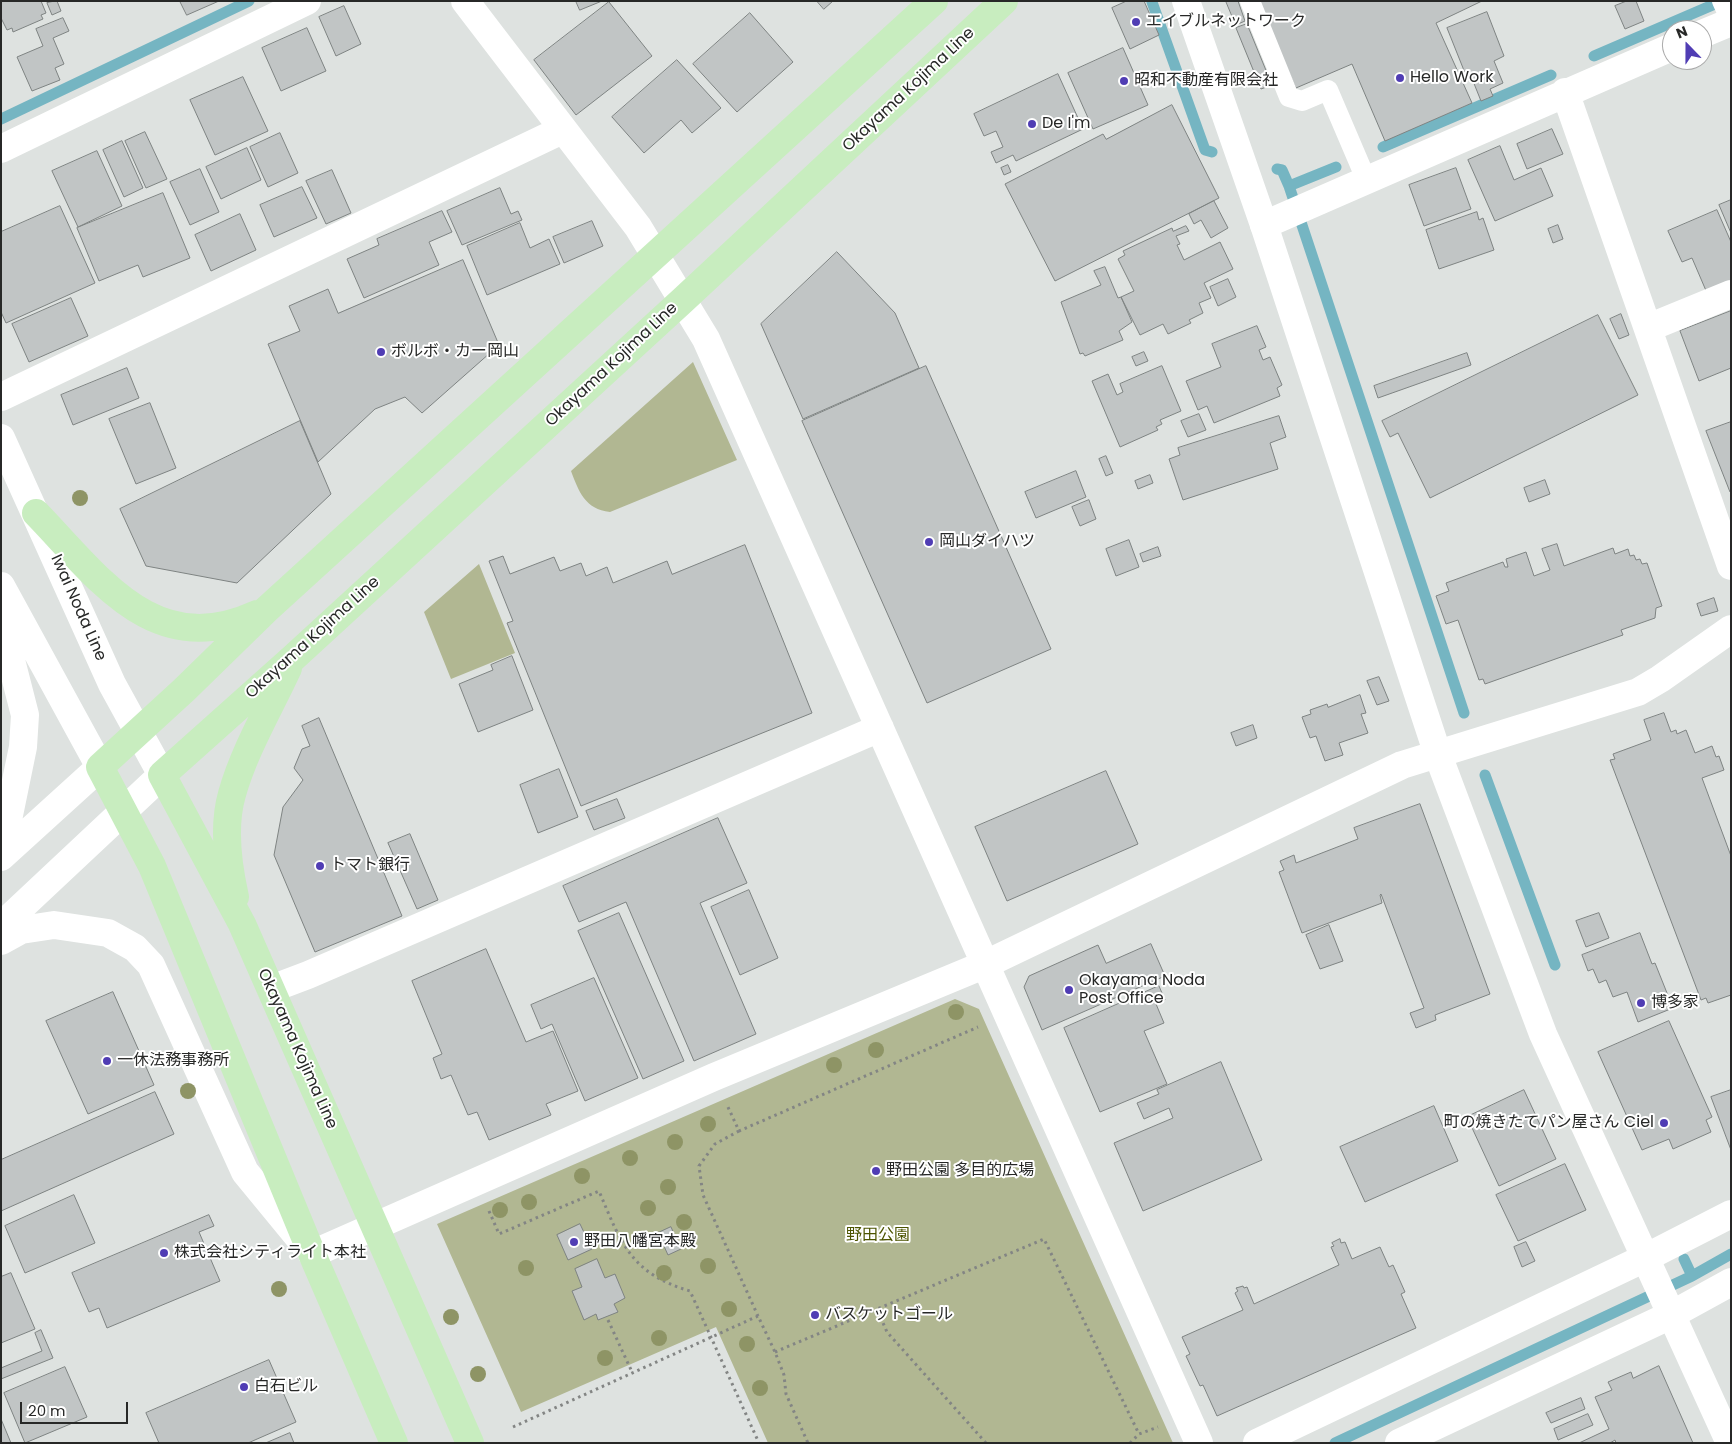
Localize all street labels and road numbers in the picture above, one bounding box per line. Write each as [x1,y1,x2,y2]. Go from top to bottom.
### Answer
street label: Okayama Kojima Line [839,24,979,156]
street label: Okayama Kojima Line [542,299,682,431]
street label: Iwai Noda Line [46,552,110,664]
street label: Okayama Kojima Line [242,573,384,703]
street label: Okayama Kojima Line [253,966,341,1132]

